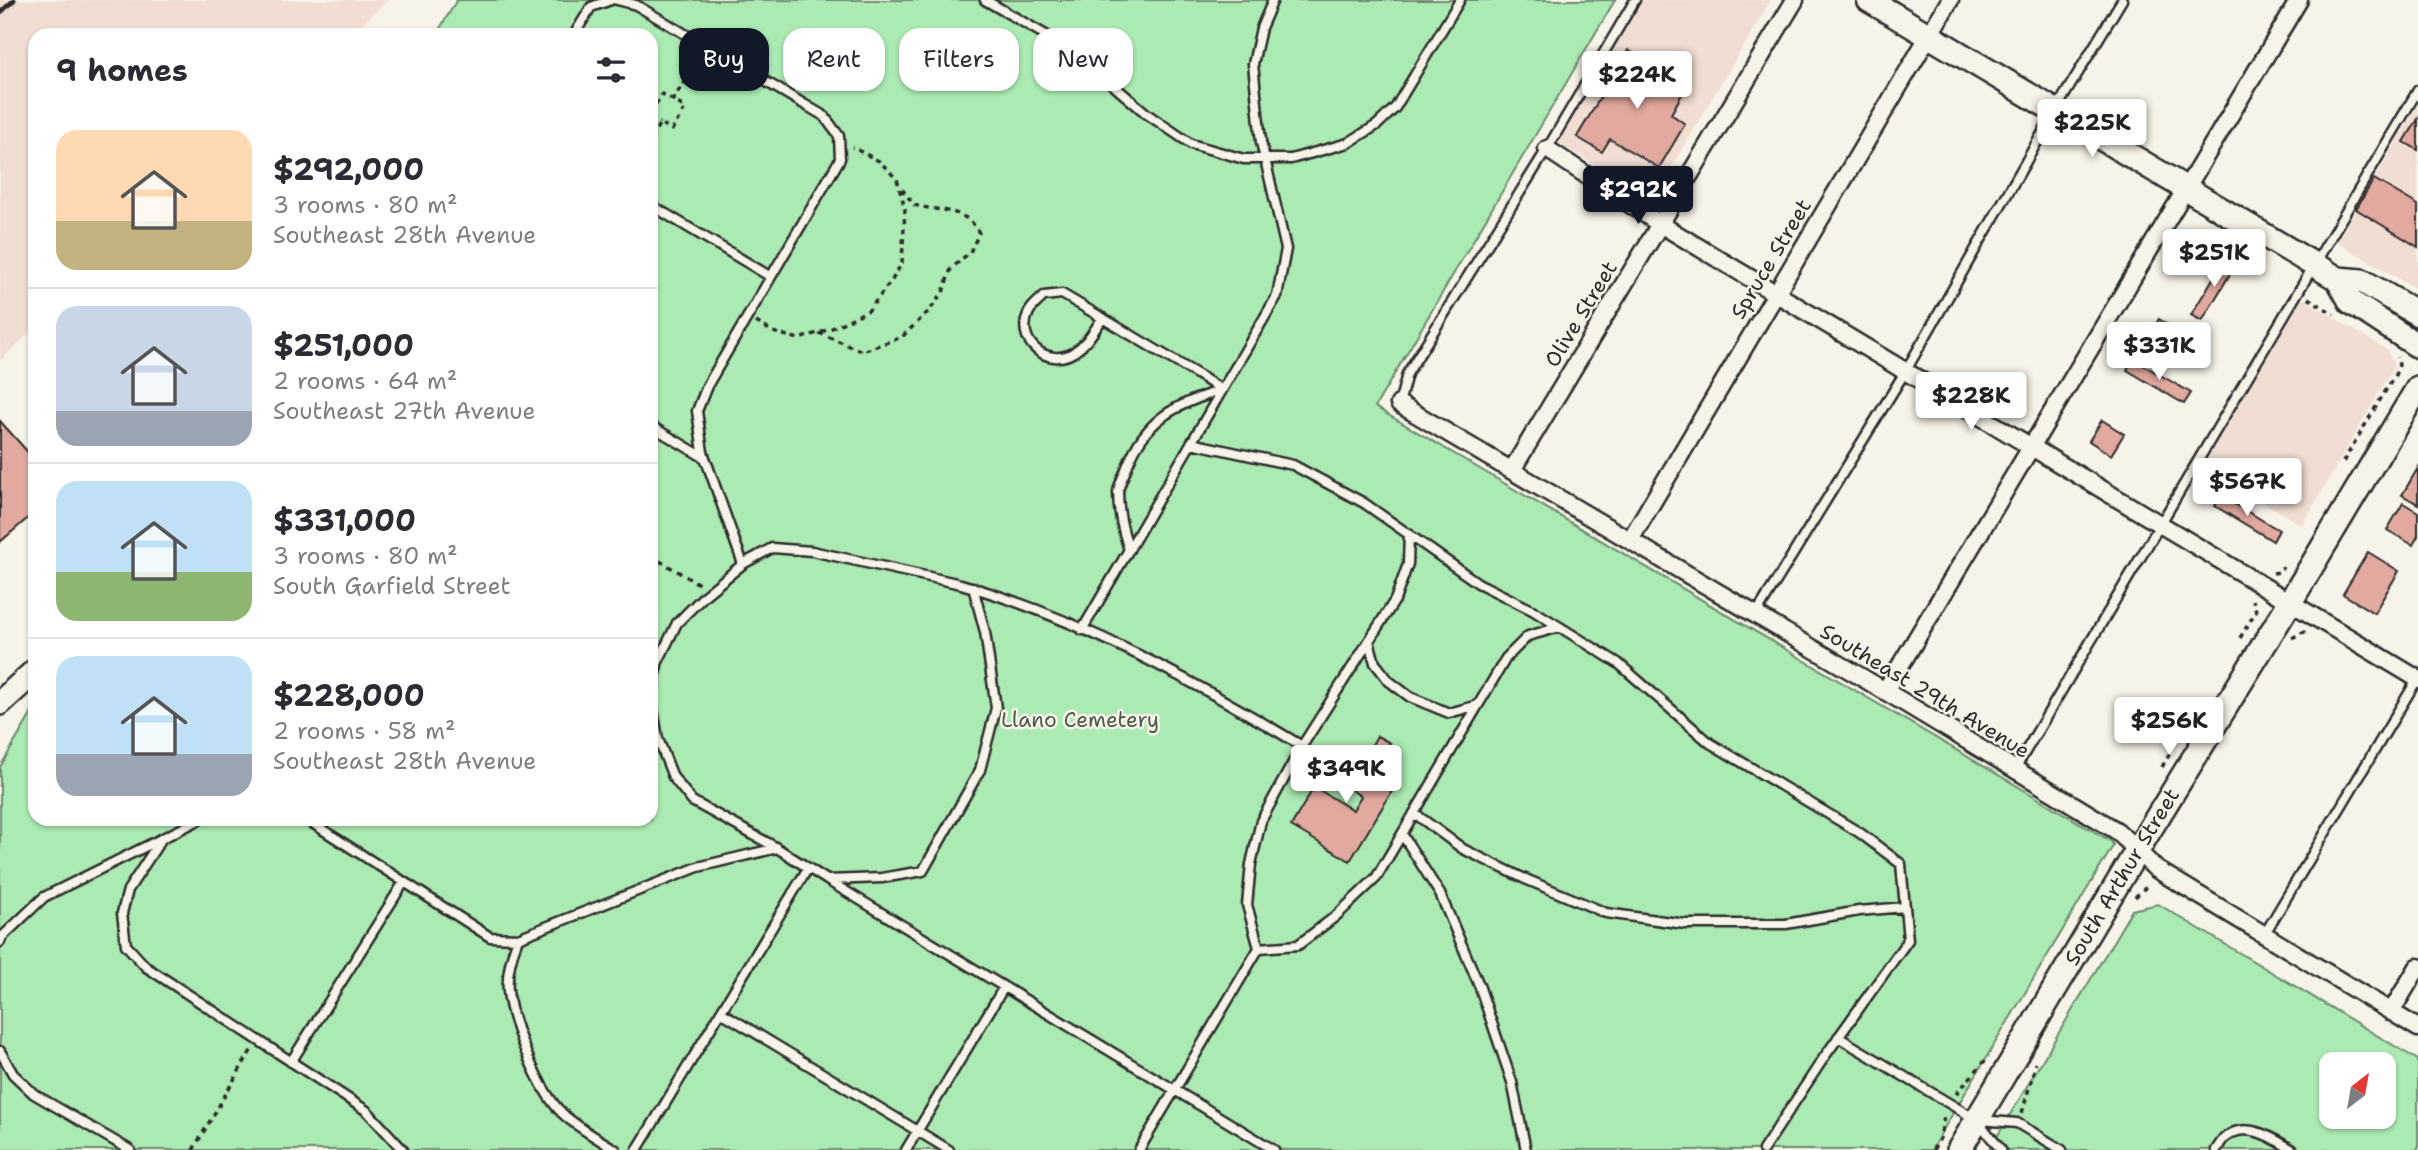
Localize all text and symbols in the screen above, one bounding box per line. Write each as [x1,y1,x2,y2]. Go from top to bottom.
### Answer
chip: Buy [679,28,769,91]
chip: Rent [783,28,885,91]
chip: Filters [899,28,1019,91]
chip: New [1033,28,1133,91]
text: 9 homes [56,50,188,91]
icon: filters [592,51,630,89]
pin: $224K [1588,52,1686,111]
text: $224K [1598,59,1676,89]
pin: $225K [2043,100,2141,159]
text: $225K [2053,107,2131,137]
text: $292,000 [273,149,424,190]
icon: home [112,158,196,242]
pin: $292K [1589,166,1687,226]
text: $292K [1599,174,1677,204]
text: 3 rooms · 80 m² [273,190,458,220]
street label: Spruce Street [1724,194,1818,324]
text: Southeast 28th Avenue [273,220,536,250]
pin: $251K [2165,230,2263,289]
text: $251K [2179,237,2249,267]
street label: Olive Street [1538,256,1624,372]
pin: $331K [2110,322,2208,382]
text: $251,000 [273,325,414,366]
text: $331K [2123,330,2195,360]
icon: home [112,334,196,418]
text: 2 rooms · 64 m² [273,366,457,396]
pin: $228K [1922,372,2020,432]
text: $228K [1932,380,2010,410]
text: Southeast 27th Avenue [273,396,535,426]
pin: $567K [2198,458,2296,518]
text: $567K [2209,466,2285,496]
text: $331,000 [273,500,416,541]
icon: home [112,509,196,593]
text: 3 rooms · 80 m² [273,541,458,571]
text: South Garfield Street [273,571,511,601]
street label: Southeast 29th Avenue [1815,617,2035,765]
text: $228,000 [273,675,425,716]
icon: home [112,684,196,768]
pin: $256K [2120,698,2218,757]
text: $256K [2130,705,2208,735]
park label: Llano Cemetery [1001,706,1159,734]
text: 2 rooms · 58 m² [273,716,456,746]
text: Southeast 28th Avenue [273,746,536,776]
pin: $349K [1297,746,1395,805]
text: $349K [1307,753,1385,783]
street label: South Arthur Street [2058,783,2186,971]
north arrow [2319,1052,2396,1129]
map controls [2319,1052,2396,1129]

